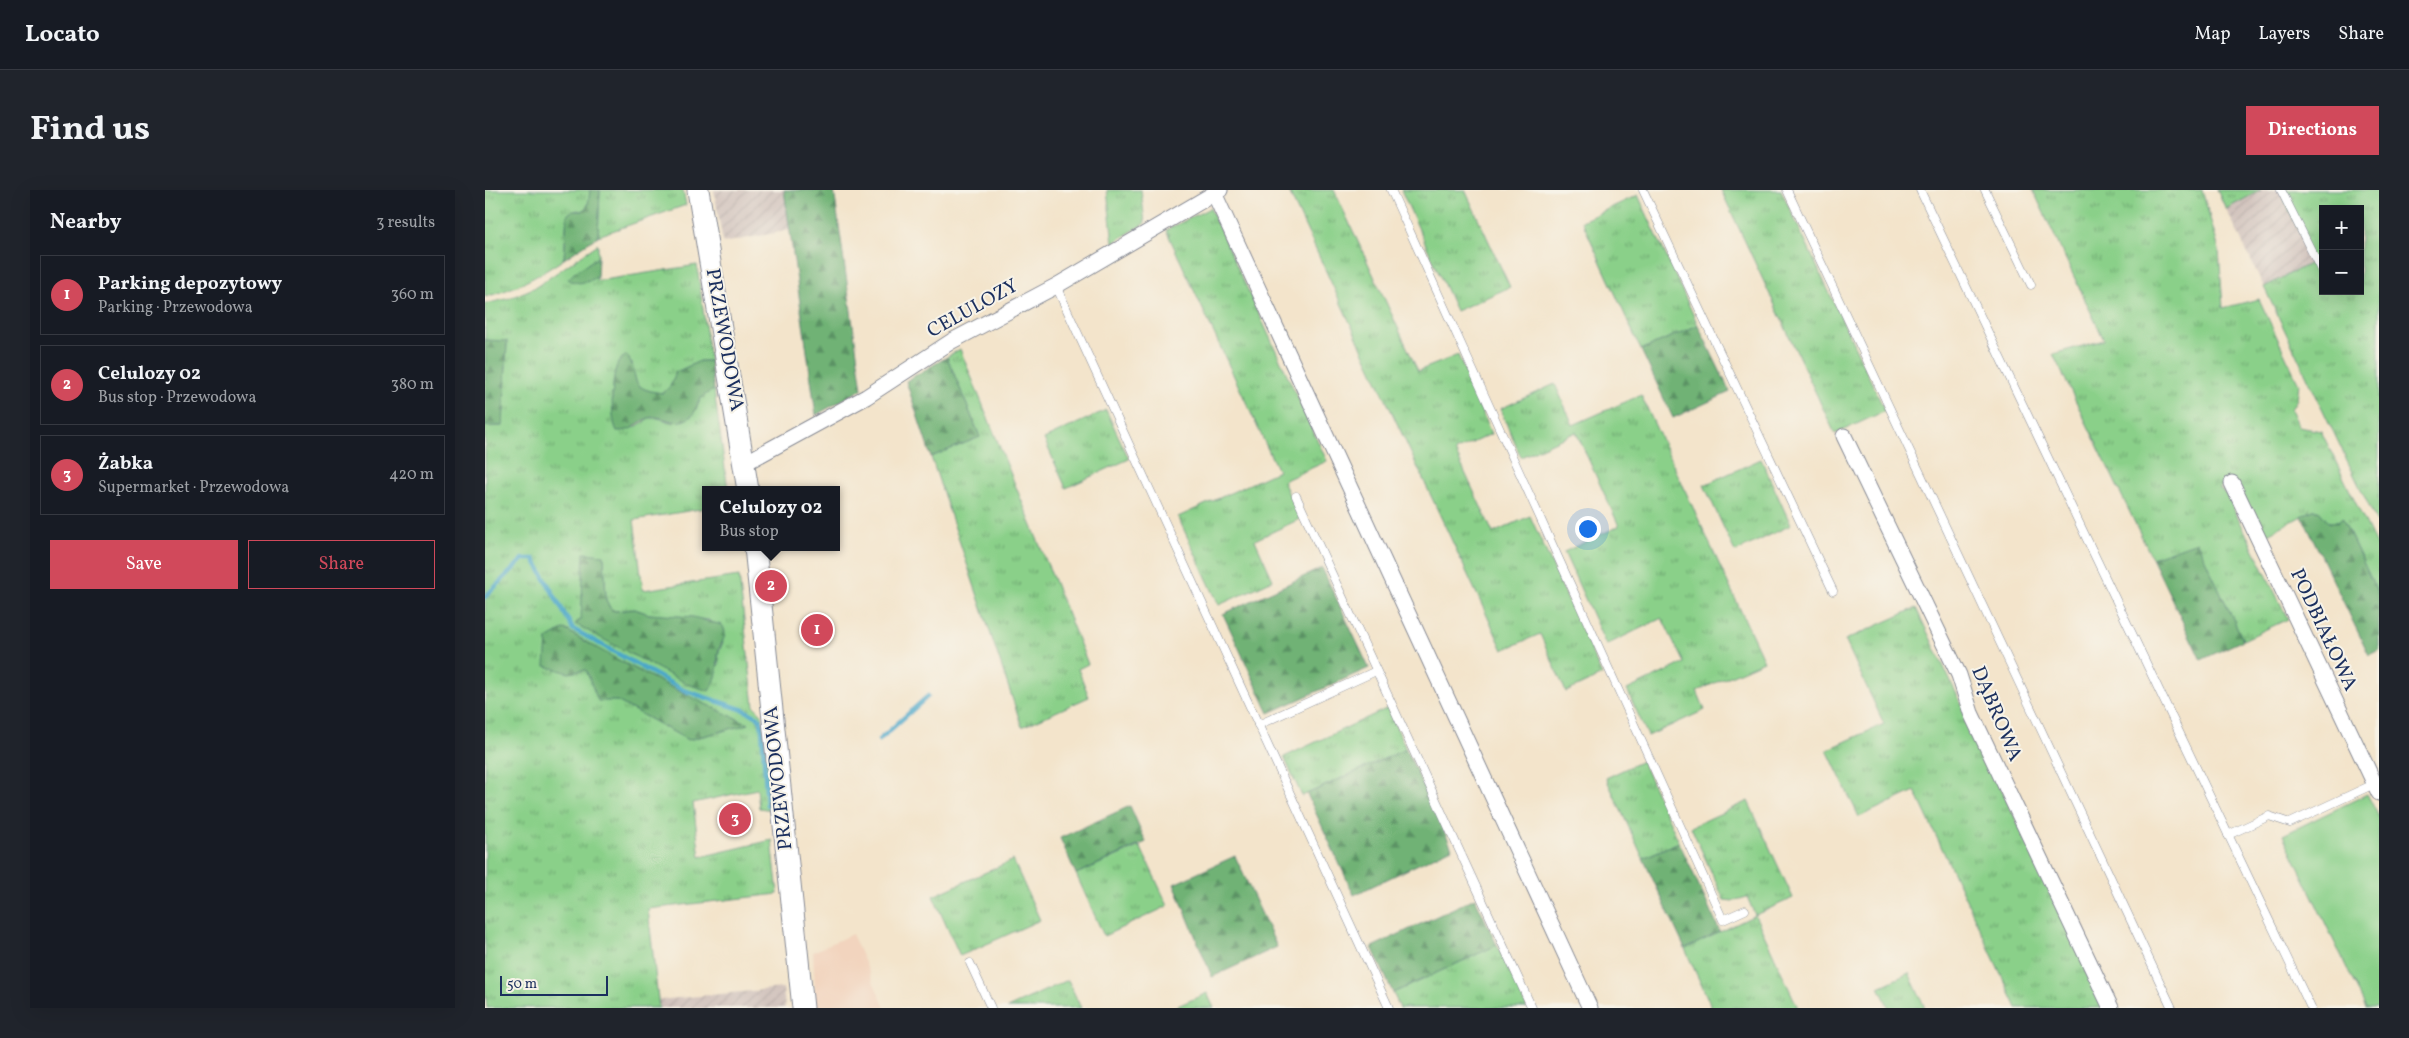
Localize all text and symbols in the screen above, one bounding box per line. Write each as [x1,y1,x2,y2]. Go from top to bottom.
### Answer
text: Locato [25,18,100,52]
text: Map [2194,22,2230,47]
text: Layers [2258,22,2310,47]
text: Share [2338,22,2384,47]
text: Find us [30,106,150,154]
button: Directions [2246,106,2379,155]
map controls [2319,205,2364,295]
button: + [2319,205,2364,250]
text: Nearby [50,208,121,237]
text: 3 results [376,212,435,234]
button: − [2319,250,2364,295]
street label: PRZEWODOWA [698,266,750,414]
text: Parking depozytowy [98,271,282,297]
street label: CELULOZY [922,272,1024,346]
text: 1 [64,284,70,306]
text: 360 m [391,284,434,306]
text: Parking · Przewodowa [98,297,253,319]
text: Celulozy 02 [98,361,201,387]
text: 2 [63,374,71,396]
text: 380 m [391,374,434,396]
text: Bus stop · Przewodowa [98,387,256,409]
text: Żabka [98,451,153,477]
text: 3 [63,464,71,486]
text: 420 m [389,464,434,486]
text: Supermarket · Przewodowa [98,477,289,499]
popup [702,486,840,551]
text: Celulozy 02 [720,495,822,521]
your location [1575,516,1601,542]
text: Bus stop [720,521,779,543]
button: Save [50,540,238,589]
button: Share [248,540,435,589]
street label: PODBIAŁOWA [2282,564,2364,696]
pin: 2 [755,567,787,605]
pin: 1 [801,611,833,649]
street label: DĄBROWA [1963,662,2029,766]
street label: PRZEWODOWA [758,705,800,851]
pin: 3 [719,800,751,838]
scale bar [500,973,607,996]
text: 50 m [507,975,537,994]

